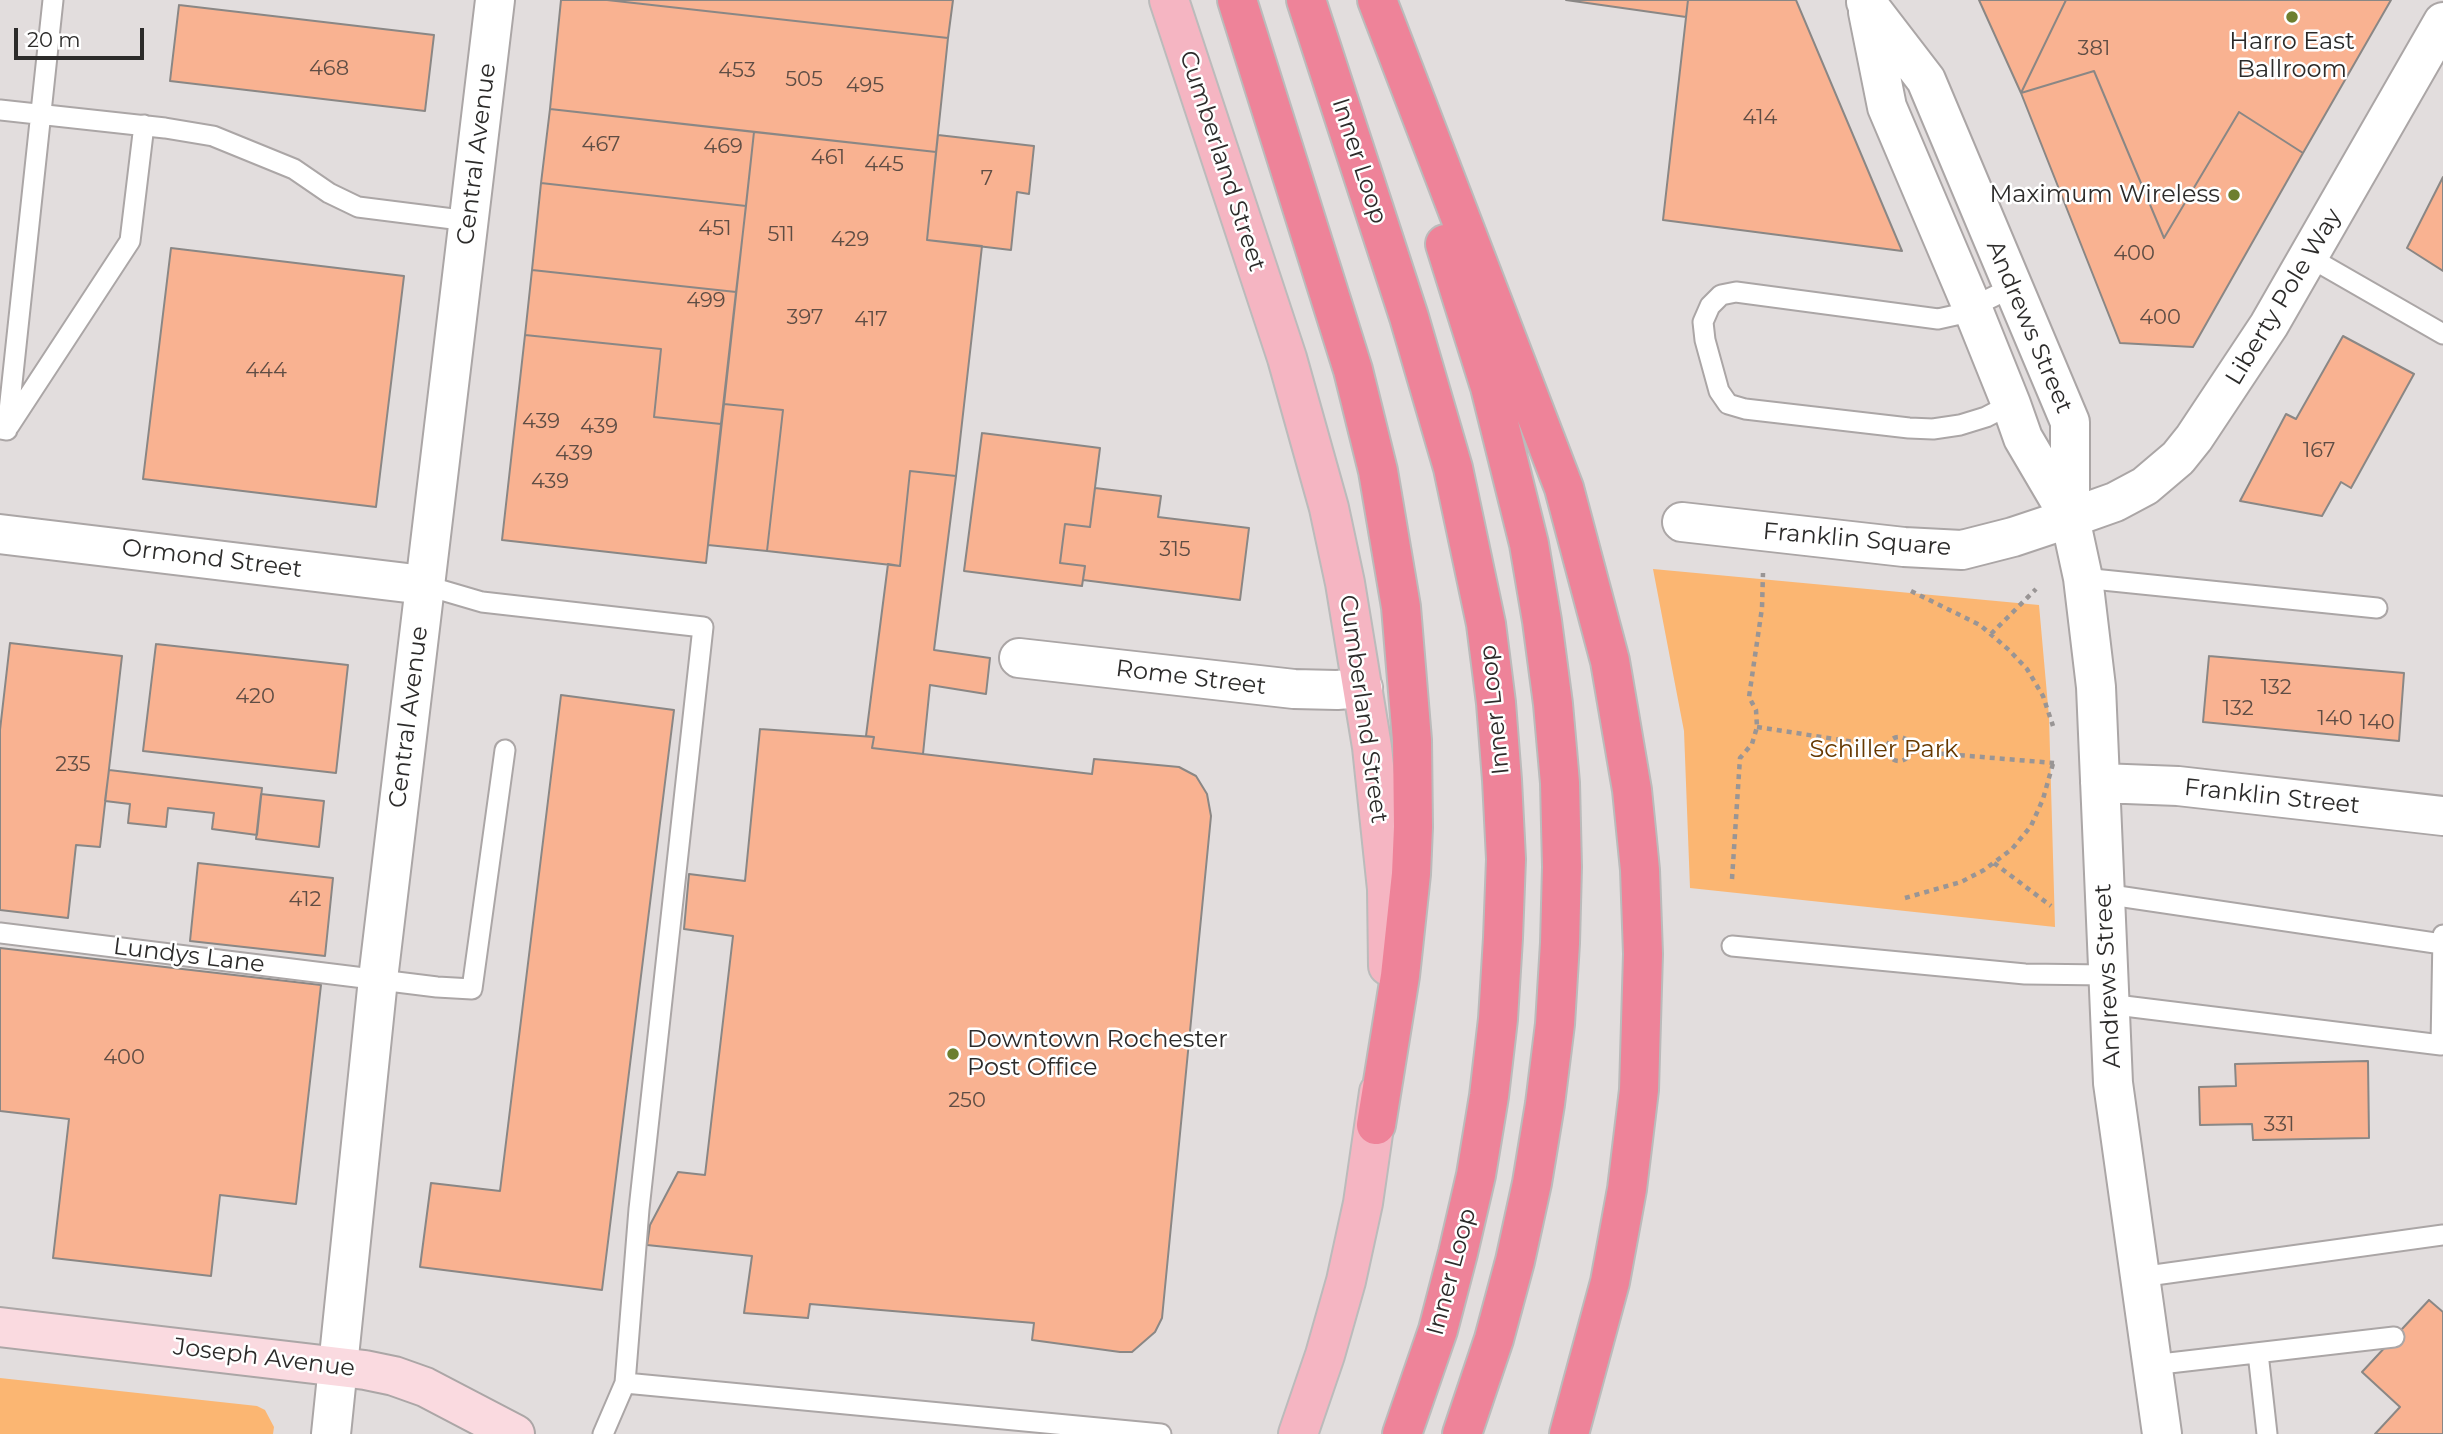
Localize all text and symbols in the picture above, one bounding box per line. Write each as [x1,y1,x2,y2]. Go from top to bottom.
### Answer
marker: Harro East Ballroom [2284,9,2300,25]
scale bar [18,14,147,58]
text: 20 m [27,27,81,52]
place label: Harro East Ballroom [2229,28,2355,84]
house number: 381 [2078,36,2110,62]
street label: Cumberland Street [1173,47,1271,275]
house number: 468 [309,56,349,82]
house number: 453 [718,58,756,84]
street label: Central Avenue [452,61,502,247]
house number: 505 [785,67,823,93]
house number: 495 [846,73,884,99]
street label: Inner Loop [1325,95,1393,227]
house number: 414 [1743,105,1777,131]
house number: 467 [582,132,620,158]
house number: 469 [703,134,743,160]
house number: 461 [811,145,845,171]
house number: 445 [864,152,904,178]
house number: 7 [981,166,993,192]
place label: Maximum Wireless [1989,181,2220,209]
marker: Maximum Wireless [2226,187,2242,203]
street label: Liberty Pole Way [2220,204,2348,390]
house number: 451 [698,216,732,242]
house number: 511 [767,222,795,248]
house number: 429 [831,227,869,253]
street label: Andrews Street [1980,236,2078,418]
house number: 400 [2113,241,2155,267]
house number: 499 [686,288,726,314]
house number: 397 [787,305,823,331]
house number: 400 [2139,305,2181,331]
house number: 417 [854,307,888,333]
house number: 444 [245,358,287,384]
house number: 439 [522,409,560,435]
house number: 439 [580,414,618,440]
house number: 167 [2303,438,2335,464]
house number: 439 [555,441,593,467]
house number: 439 [531,469,569,495]
street label: Franklin Square [1762,517,1952,563]
street label: Ormond Street [120,534,304,584]
house number: 315 [1159,537,1191,563]
street label: Cumberland Street [1333,593,1393,825]
street label: Central Avenue [384,624,434,810]
street label: Inner Loop [1474,644,1516,776]
street label: Rome Street [1114,654,1268,702]
house number: 132 [2260,675,2292,701]
house number: 420 [235,684,275,710]
house number: 132 [2222,696,2254,722]
house number: 140 [2317,706,2353,732]
house number: 140 [2359,710,2395,736]
park label: Schiller Park [1810,736,1958,764]
house number: 235 [55,752,91,778]
street label: Franklin Street [2183,773,2361,821]
street label: Andrews Street [2089,883,2127,1069]
house number: 412 [289,887,321,913]
street label: Lundys Lane [112,932,266,980]
place label: Downtown Rochester Post Office [967,1026,1228,1082]
house number: 400 [103,1045,145,1071]
marker: Downtown Rochester Post Office [945,1046,961,1062]
house number: 250 [948,1088,986,1114]
house number: 331 [2263,1112,2295,1138]
street label: Inner Loop [1421,1205,1483,1339]
street label: Joseph Avenue [172,1333,356,1383]

